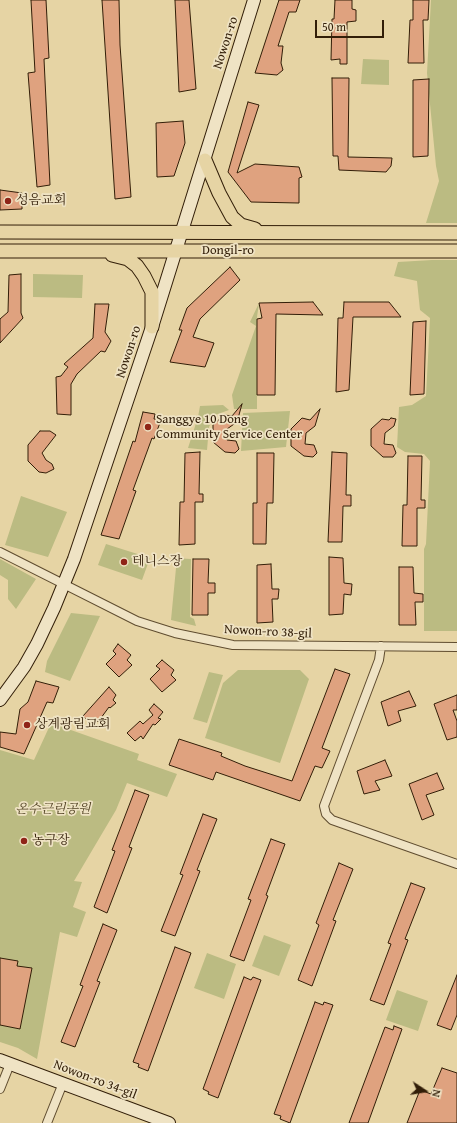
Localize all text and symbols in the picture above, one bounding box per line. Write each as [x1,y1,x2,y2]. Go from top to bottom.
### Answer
scale bar [317,12,386,38]
street label: Nowon-ro [210,15,242,71]
text: 50 m [322,18,346,35]
place label: 성음교회 [16,193,66,209]
marker: 성음교회 [3,196,13,206]
street label: Dongil-ro [202,243,254,259]
street label: Nowon-ro [113,324,145,380]
place label: Sanggye 10 Dong Community Service Center [156,412,302,443]
marker: Sanggye 10 Dong Community Service Center [143,422,153,432]
place label: 테니스장 [132,554,182,570]
marker: 테니스장 [119,557,129,567]
street label: Nowon-ro 38-gil [224,622,312,642]
place label: 상계광림교회 [35,717,110,733]
marker: 상계광림교회 [22,720,32,730]
park label: 온수근린공원 [15,802,91,818]
place label: 농구장 [32,833,70,849]
marker: 농구장 [19,836,29,846]
street label: Nowon-ro 34-gil [51,1057,139,1103]
north arrow [405,1071,445,1111]
text: N [428,1088,445,1099]

